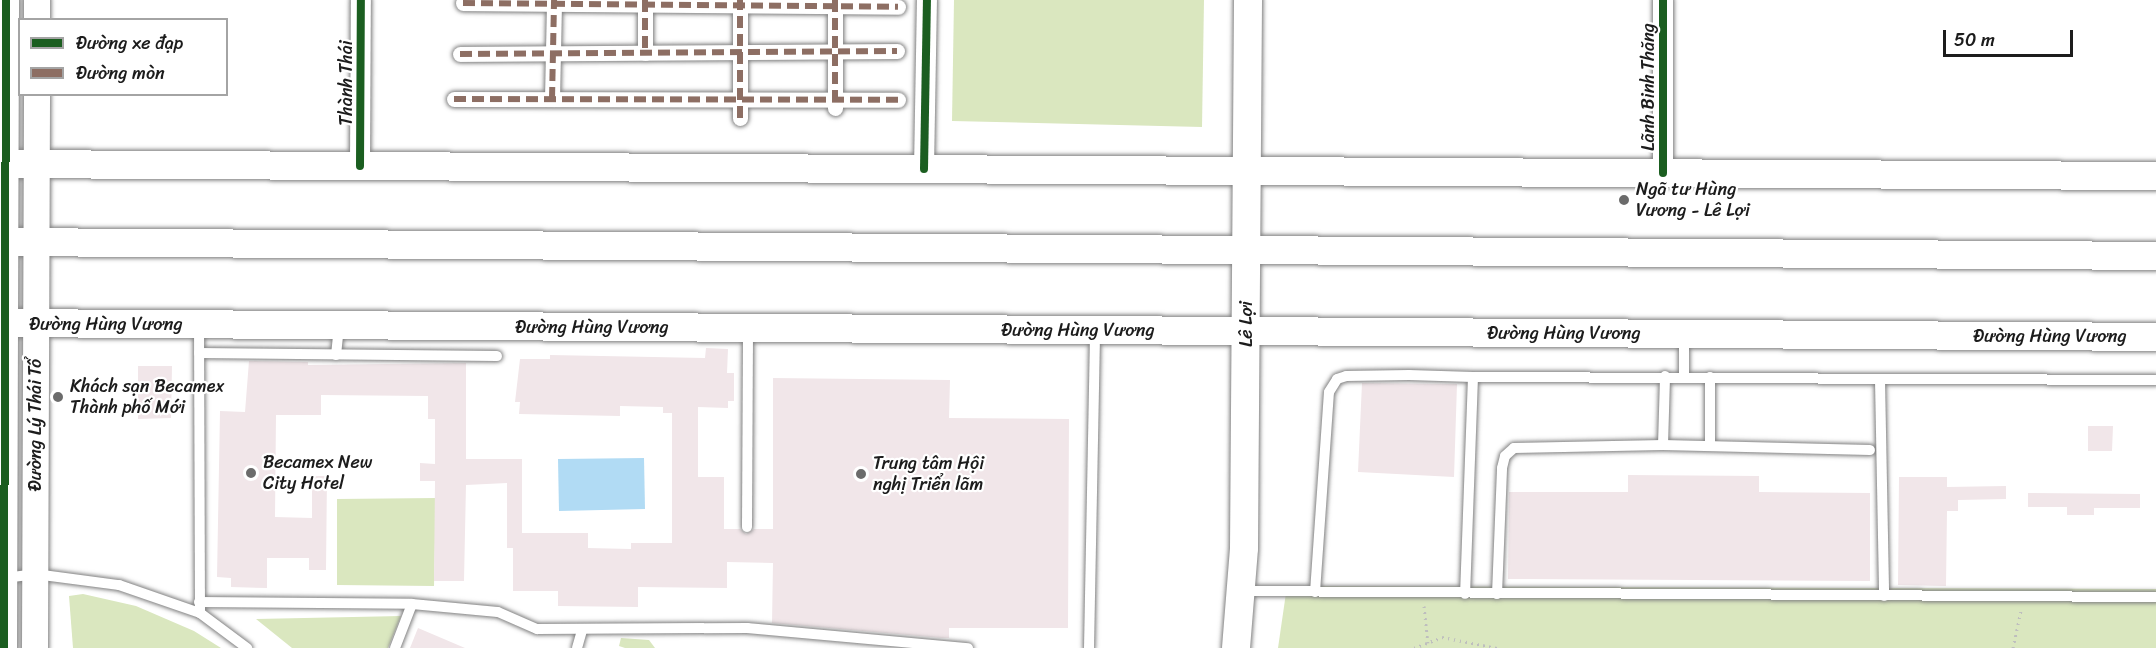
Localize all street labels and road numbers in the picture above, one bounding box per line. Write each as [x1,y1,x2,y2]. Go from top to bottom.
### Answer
street label: Lãnh Binh Thăng [1637,23,1659,151]
street label: Thành Thái [335,40,357,126]
street label: Lê Lợi [1235,301,1257,347]
street label: Đường Hùng Vương [30,313,182,335]
street label: Đường Hùng Vương [516,316,668,338]
street label: Đường Hùng Vương [1002,319,1154,341]
street label: Đường Hùng Vương [1488,322,1640,344]
street label: Đường Hùng Vương [1974,325,2126,347]
street label: Đường Lý Thái Tổ [24,358,46,492]

